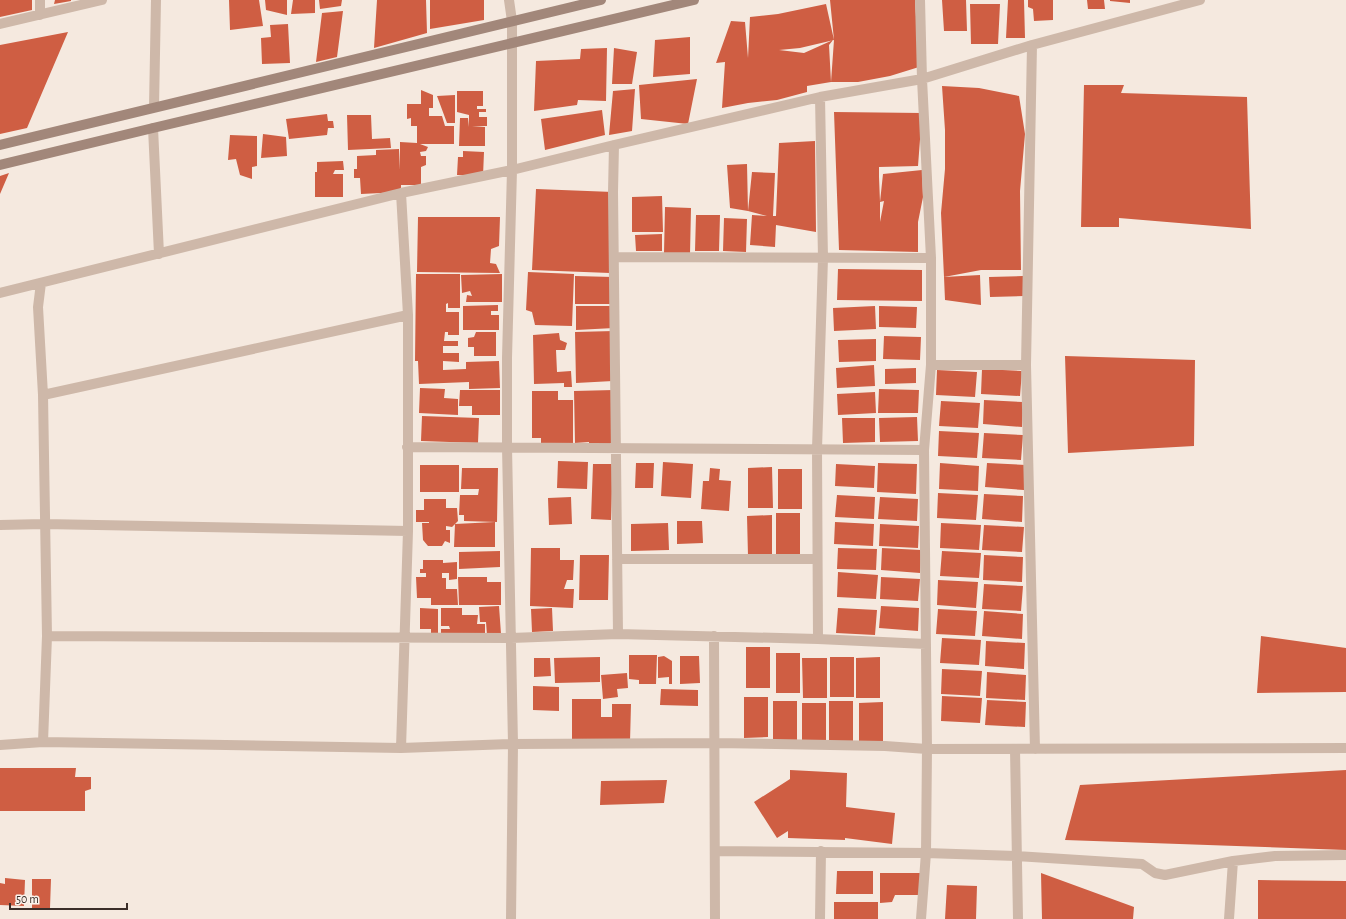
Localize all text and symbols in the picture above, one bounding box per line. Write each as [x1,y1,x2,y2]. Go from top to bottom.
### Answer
scale bar [10,885,127,911]
text: 50 m [16,893,39,905]

